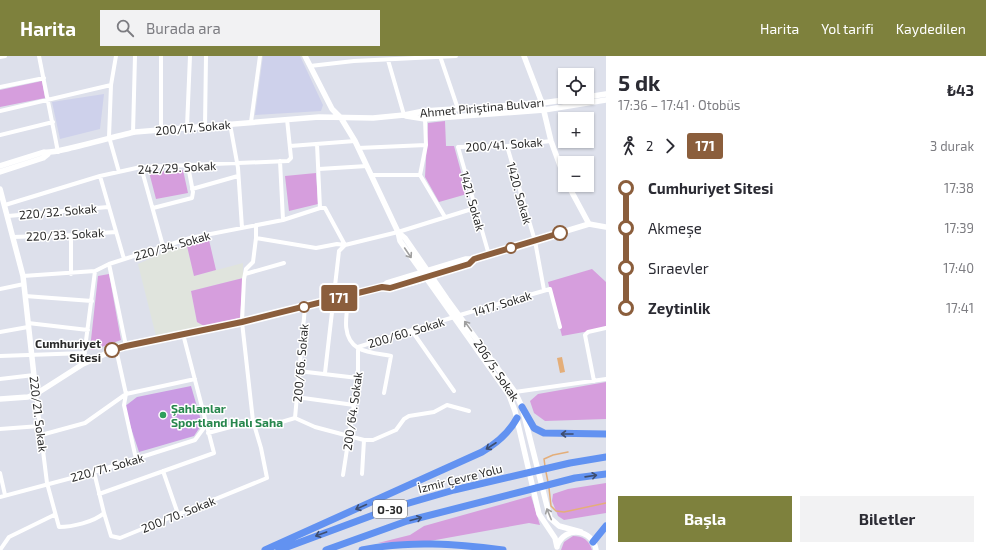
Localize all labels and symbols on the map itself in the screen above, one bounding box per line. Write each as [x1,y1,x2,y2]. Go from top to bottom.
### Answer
street label: Ahmet Piriştina Bulvarı [419,95,545,120]
street label: 200/17. Sokak [155,117,231,137]
street label: 200/41. Sokak [465,134,543,154]
street label: 242/29. Sokak [137,158,217,176]
street label: 1420. Sokak [504,160,536,226]
street label: 1421. Sokak [458,170,488,232]
street label: 220/32. Sokak [18,201,98,221]
street label: 220/33. Sokak [26,225,104,243]
unlabelled marker [552,225,568,241]
street label: 220/34. Sokak [132,227,212,263]
unlabelled marker [505,242,517,254]
one-way arrow [404,247,412,258]
line badge: 171 [316,285,362,311]
street label: 1417. Sokak [471,287,533,319]
unlabelled marker [298,301,310,313]
street label: 200/60. Sokak [366,314,446,350]
one-way arrow [463,321,472,332]
street label: 200/66. Sokak [290,323,310,403]
place label: Cumhuriyet Sitesi [35,336,101,364]
street label: 206/5. Sokak [471,337,523,403]
marker: Cumhuriyet Sitesi [104,342,120,358]
street label: 200/64. Sokak [340,371,364,451]
street label: 220/21. Sokak [27,375,51,453]
place label: Şahlanlar Sportland Halı Saha [171,401,283,429]
marker: Şahlanlar Sportland Halı Saha [158,410,168,420]
one-way arrow [561,430,574,438]
one-way arrow [486,442,497,450]
street label: 220/71. Sokak [69,450,145,484]
street label: İzmir Çevre Yolu [416,461,504,496]
one-way arrow [584,472,597,480]
street label: 200/70. Sokak [139,493,217,535]
road number: O-30 [373,500,407,518]
one-way arrow [355,504,367,511]
one-way arrow [545,508,553,520]
one-way arrow [409,514,422,522]
one-way arrow [315,531,327,539]

